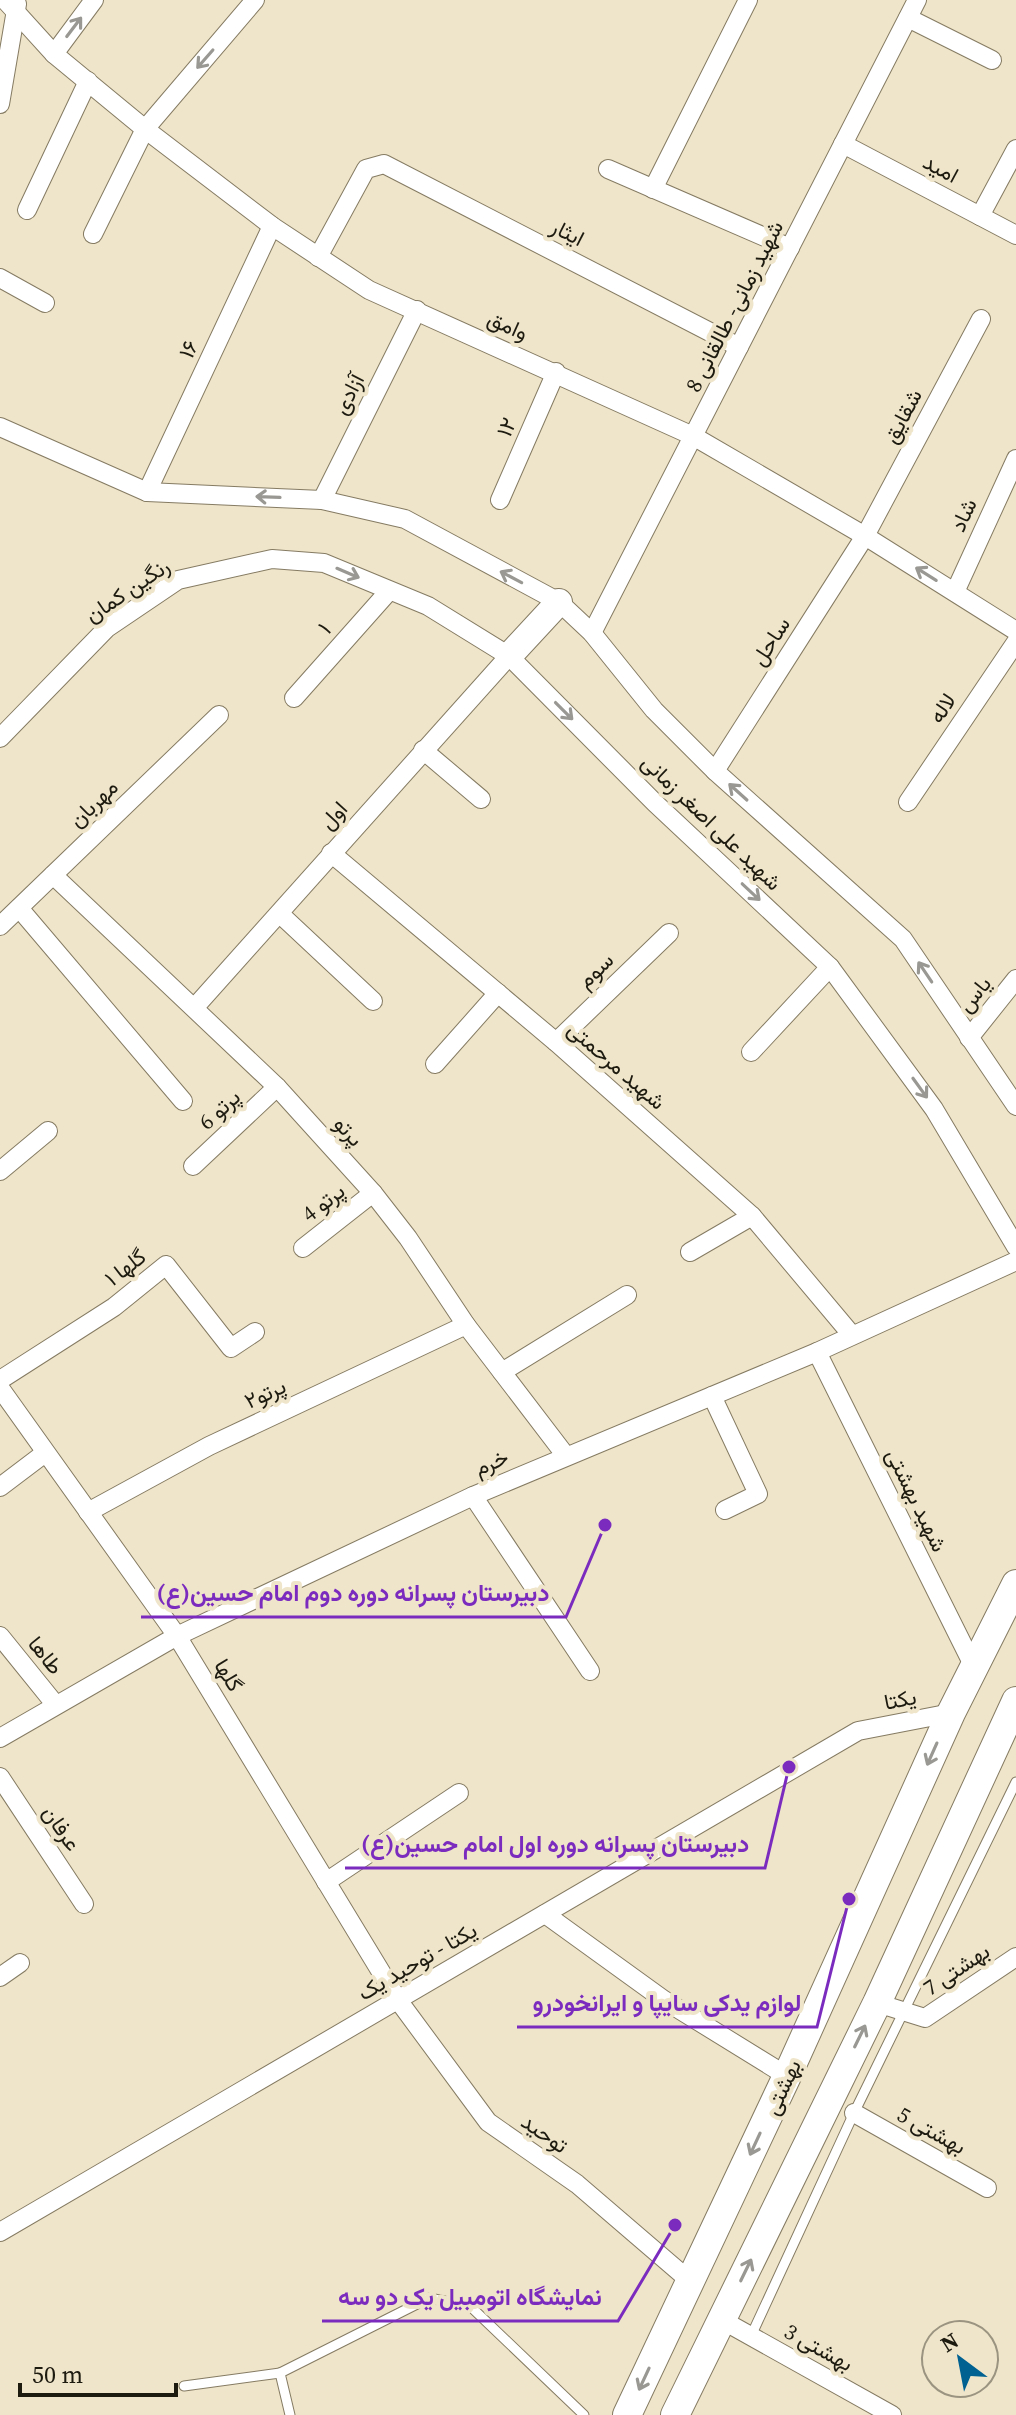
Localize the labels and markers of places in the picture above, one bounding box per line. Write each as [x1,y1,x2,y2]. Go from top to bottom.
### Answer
callout: دبیرستان پسرانه دوره دوم امام حسین(ع) [141,1569,566,1617]
callout: دبیرستان پسرانه دوره اول امام حسین(ع) [345,1820,765,1868]
callout: لوازم یدکی سایپا و ایرانخودرو [517,1979,817,2027]
callout: نمایشگاه اتومبیل یک دو سه [322,2273,618,2321]

